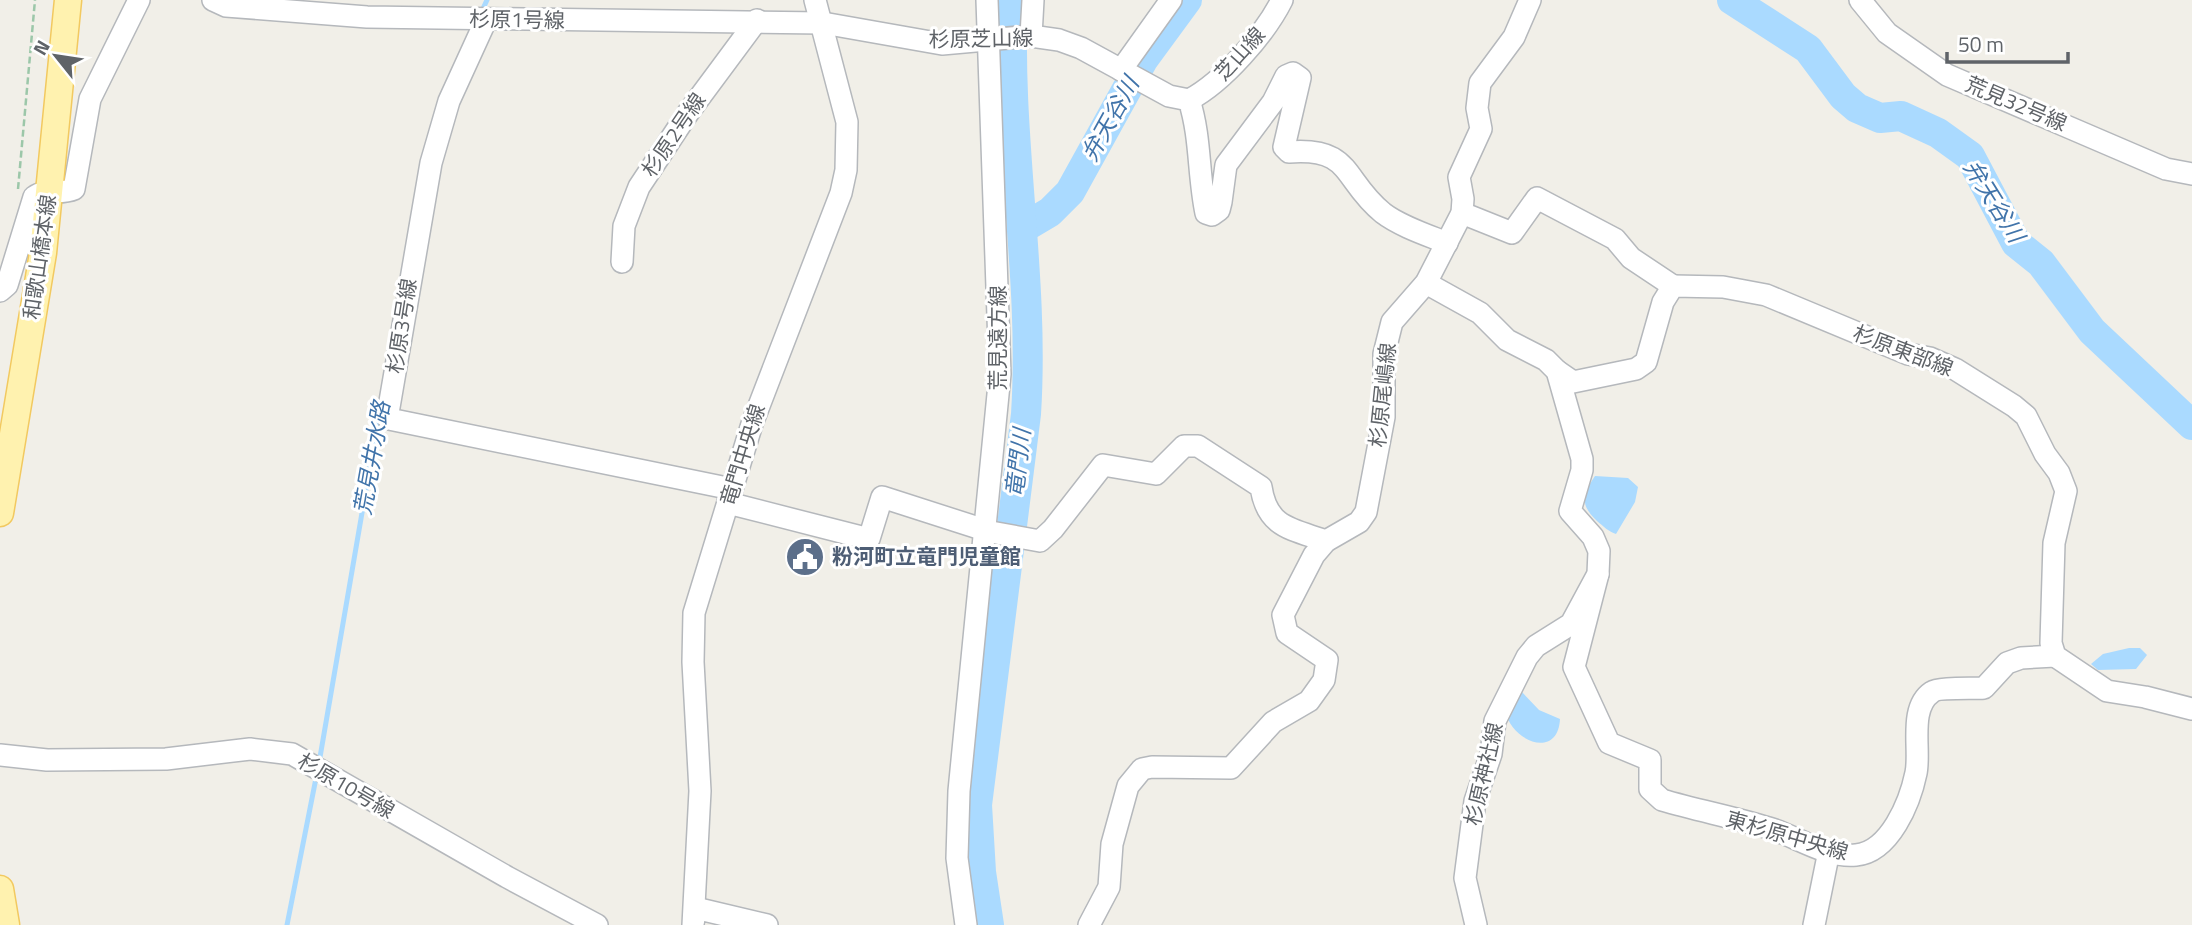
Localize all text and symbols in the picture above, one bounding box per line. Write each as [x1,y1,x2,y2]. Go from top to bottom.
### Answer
street label: 杉原1号線 [469,2,565,36]
street label: 芝山線 [1206,19,1272,87]
north arrow [21,21,91,91]
street label: 杉原芝山線 [928,21,1034,55]
scale bar [1947,21,2068,65]
text: 50 m [1958,28,2004,60]
text: N [25,34,57,60]
water label: 弁天谷川 [1072,67,1149,167]
street label: 荒見32号線 [1961,67,2072,139]
street label: 杉原2号線 [633,86,713,183]
water label: 弁天谷川 [1955,152,2035,252]
street label: 和歌山橋本線 [14,192,64,321]
street label: 杉原3号線 [378,276,424,376]
street label: 荒見遠方線 [981,286,1013,391]
street label: 杉原東部線 [1849,316,1958,384]
street label: 杉原尾嶋線 [1361,341,1403,449]
water label: 荒見井水路 [344,396,399,518]
street label: 竜門中央線 [711,400,773,510]
water label: 竜門川 [996,424,1039,499]
public building icon: 粉河町立竜門児童館 [784,536,826,578]
place label: 粉河町立竜門児童館 [832,540,1021,572]
street label: 杉原神社線 [1456,719,1510,829]
street label: 杉原10号線 [292,744,401,826]
street label: 東杉原中央線 [1722,802,1852,868]

